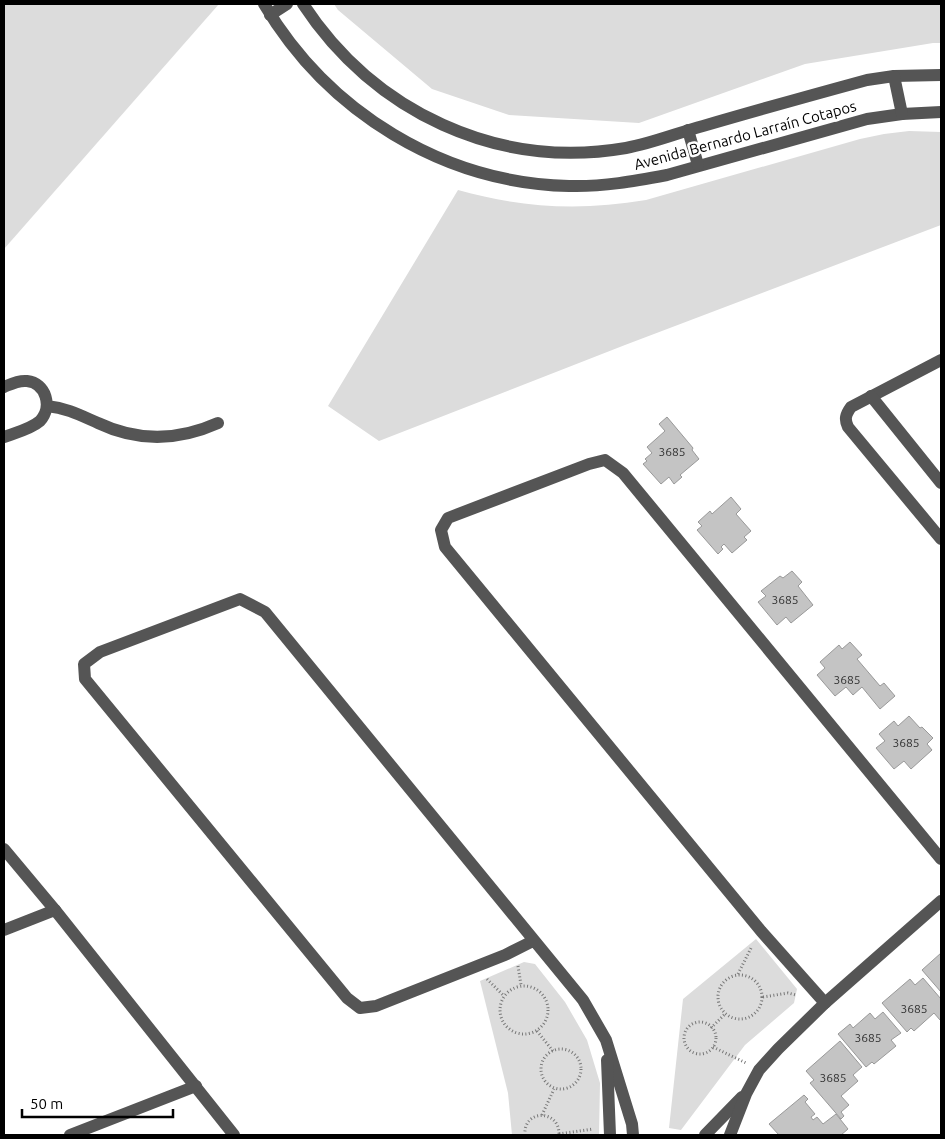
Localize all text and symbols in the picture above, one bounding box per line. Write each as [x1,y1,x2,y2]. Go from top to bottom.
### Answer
street label: Avenida Bernardo Larraín Cotapos [632,97,858,173]
house number: 3685 [658,445,686,458]
house number: 3685 [771,593,799,606]
house number: 3685 [833,673,861,686]
house number: 3685 [892,736,920,749]
house number: 3685 [900,1002,928,1015]
house number: 3685 [854,1031,882,1044]
house number: 3685 [819,1071,847,1084]
scale bar [22,1086,174,1118]
text: 50 m [30,1095,63,1112]

